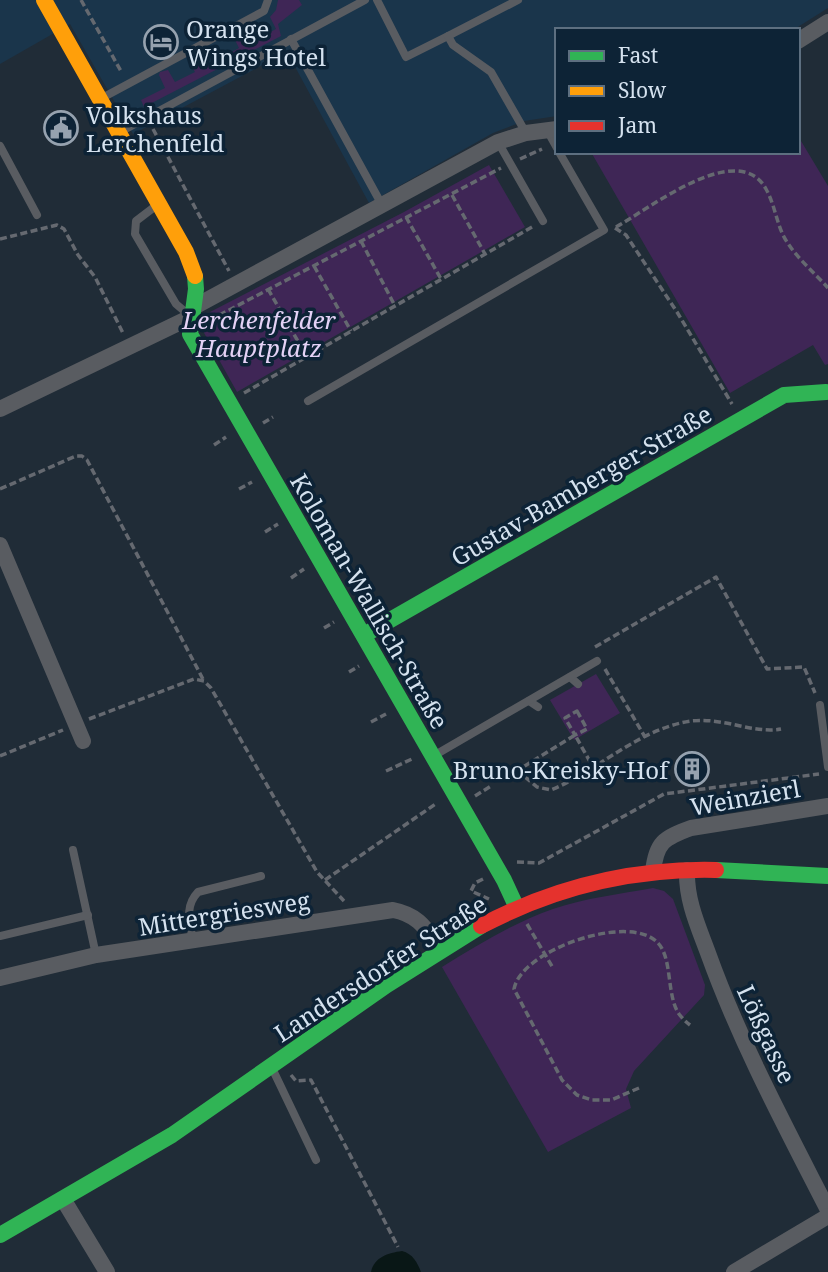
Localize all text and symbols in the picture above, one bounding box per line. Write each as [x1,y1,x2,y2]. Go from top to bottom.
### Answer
place label: Orange Wings Hotel [186,12,326,73]
hotel icon: Orange Wings Hotel [142,23,180,61]
legend [555,28,800,154]
text: Fast [618,41,658,69]
text: Slow [618,76,667,104]
place label: Volkshaus Lerchenfeld [86,98,225,159]
public building icon: Volkshaus Lerchenfeld [42,109,80,147]
text: Jam [617,111,657,139]
park label: Lerchenfelder Hauptplatz [181,303,337,364]
street label: Gustav-Bamberger-Straße [445,397,717,573]
street label: Koloman-Wallisch-Straße [283,467,457,735]
building icon: Bruno-Kreisky-Hof [673,750,711,788]
place label: Bruno-Kreisky-Hof [453,753,670,786]
street label: Weinzierl [687,771,803,823]
street label: Mittergriesweg [136,883,312,943]
street label: Landersdorfer Straße [267,887,493,1049]
street label: Lößgasse [730,979,804,1089]

